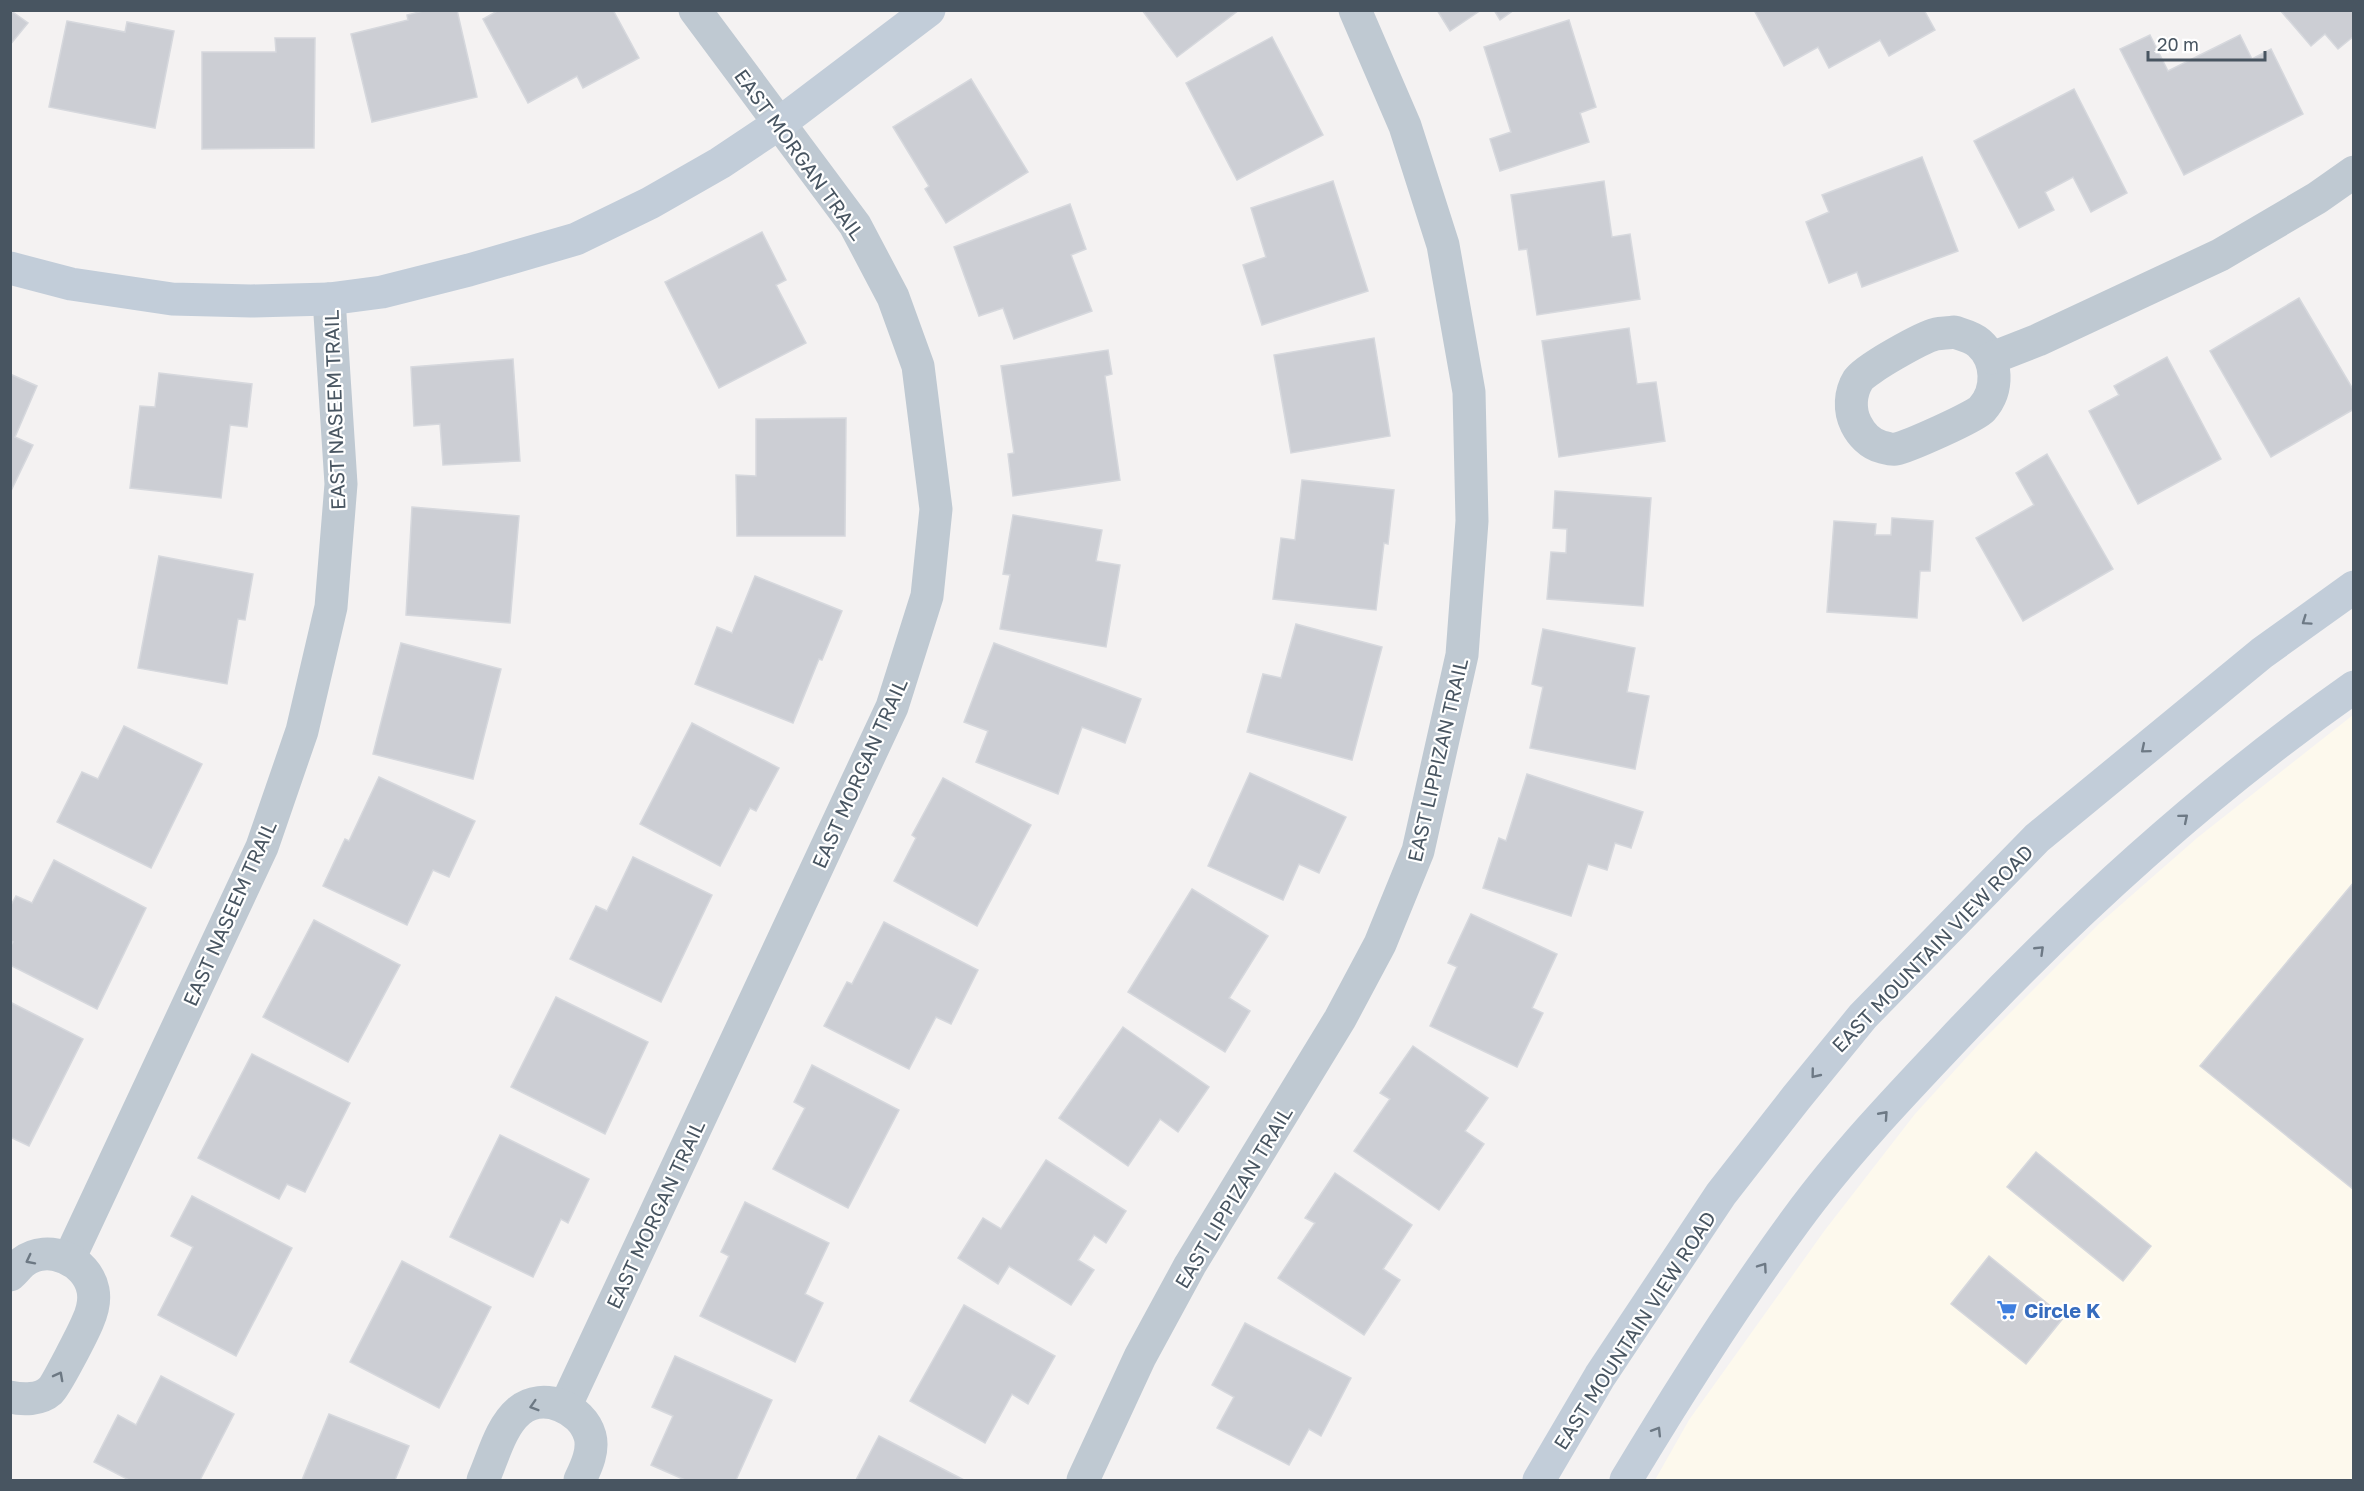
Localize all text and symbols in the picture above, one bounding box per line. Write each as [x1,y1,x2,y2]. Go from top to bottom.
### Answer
scale bar [2148,24,2265,62]
text: 20 m [2157,33,2199,55]
street label: EAST MORGAN TRAIL [730,64,870,244]
street label: EAST NASEEM TRAIL [319,310,349,510]
one-way arrow [2301,614,2312,625]
street label: EAST LIPPIZAN TRAIL [1402,656,1472,864]
street label: EAST MORGAN TRAIL [806,674,912,872]
one-way arrow [2141,742,2152,753]
one-way arrow [2177,814,2188,825]
street label: EAST NASEEM TRAIL [177,817,281,1009]
street label: EAST MOUNTAIN VIEW ROAD [1826,839,2038,1057]
one-way arrow [2033,946,2044,957]
one-way arrow [1811,1067,1822,1078]
street label: EAST LIPPIZAN TRAIL [1169,1102,1297,1292]
one-way arrow [1877,1111,1888,1121]
street label: EAST MORGAN TRAIL [601,1116,709,1312]
street label: EAST MOUNTAIN VIEW ROAD [1548,1206,1720,1454]
one-way arrow [26,1253,36,1264]
one-way arrow [1756,1263,1767,1274]
supermarket icon: Circle K [1995,1298,2019,1322]
place label: Circle K [2024,1298,2101,1322]
one-way arrow [52,1372,63,1383]
one-way arrow [529,1399,539,1411]
one-way arrow [1649,1427,1661,1437]

